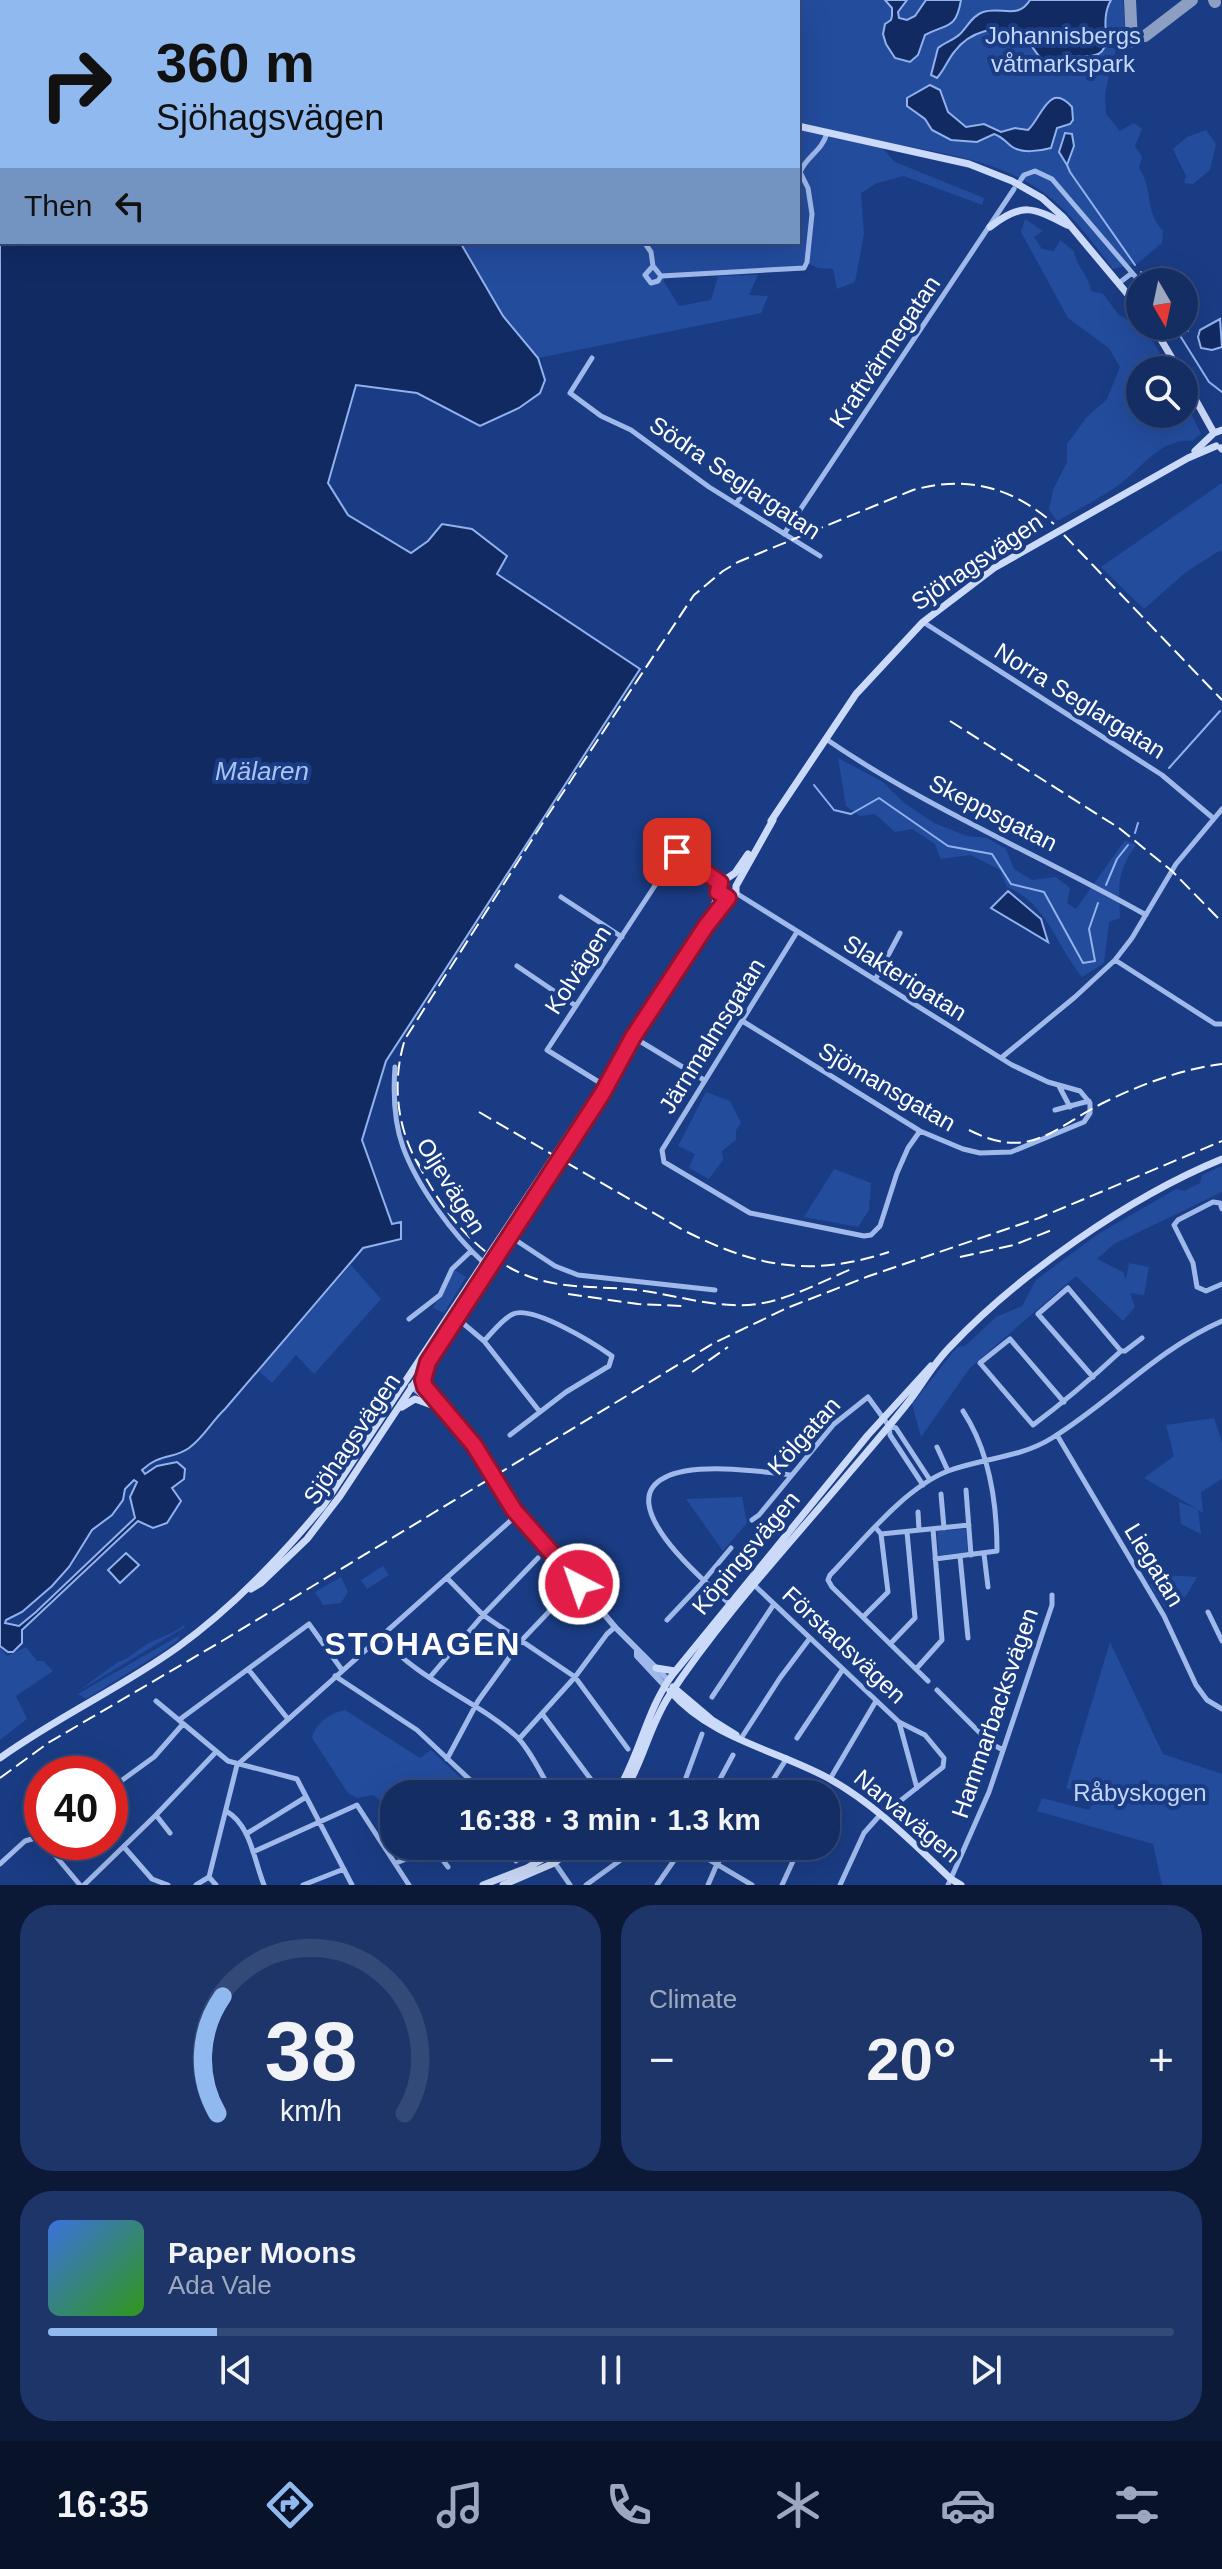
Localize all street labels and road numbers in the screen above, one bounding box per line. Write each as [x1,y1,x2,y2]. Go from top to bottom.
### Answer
street label: Kraftvärmegatan [824,271,945,433]
street label: Södra Seglargatan [645,410,826,545]
street label: Sjöhagsvägen [906,508,1047,615]
street label: Norra Seglargatan [990,637,1171,764]
street label: Skeppsgatan [925,769,1062,856]
street label: Kolvägen [539,920,616,1019]
street label: Slakterigatan [839,929,972,1026]
street label: Järnmalmsgatan [653,953,770,1118]
street label: Sjömansgatan [814,1037,960,1137]
street label: Oljevägen [411,1133,492,1239]
street label: Sjöhagsvägen [298,1368,405,1509]
street label: Kölgatan [762,1391,845,1480]
street label: Köpingsvägen [686,1486,805,1620]
street label: Liegatan [1119,1518,1190,1611]
street label: Förstadsvägen [777,1581,912,1709]
street label: Hammarbacksvägen [946,1604,1043,1821]
street label: Narvavägen [849,1764,966,1868]

